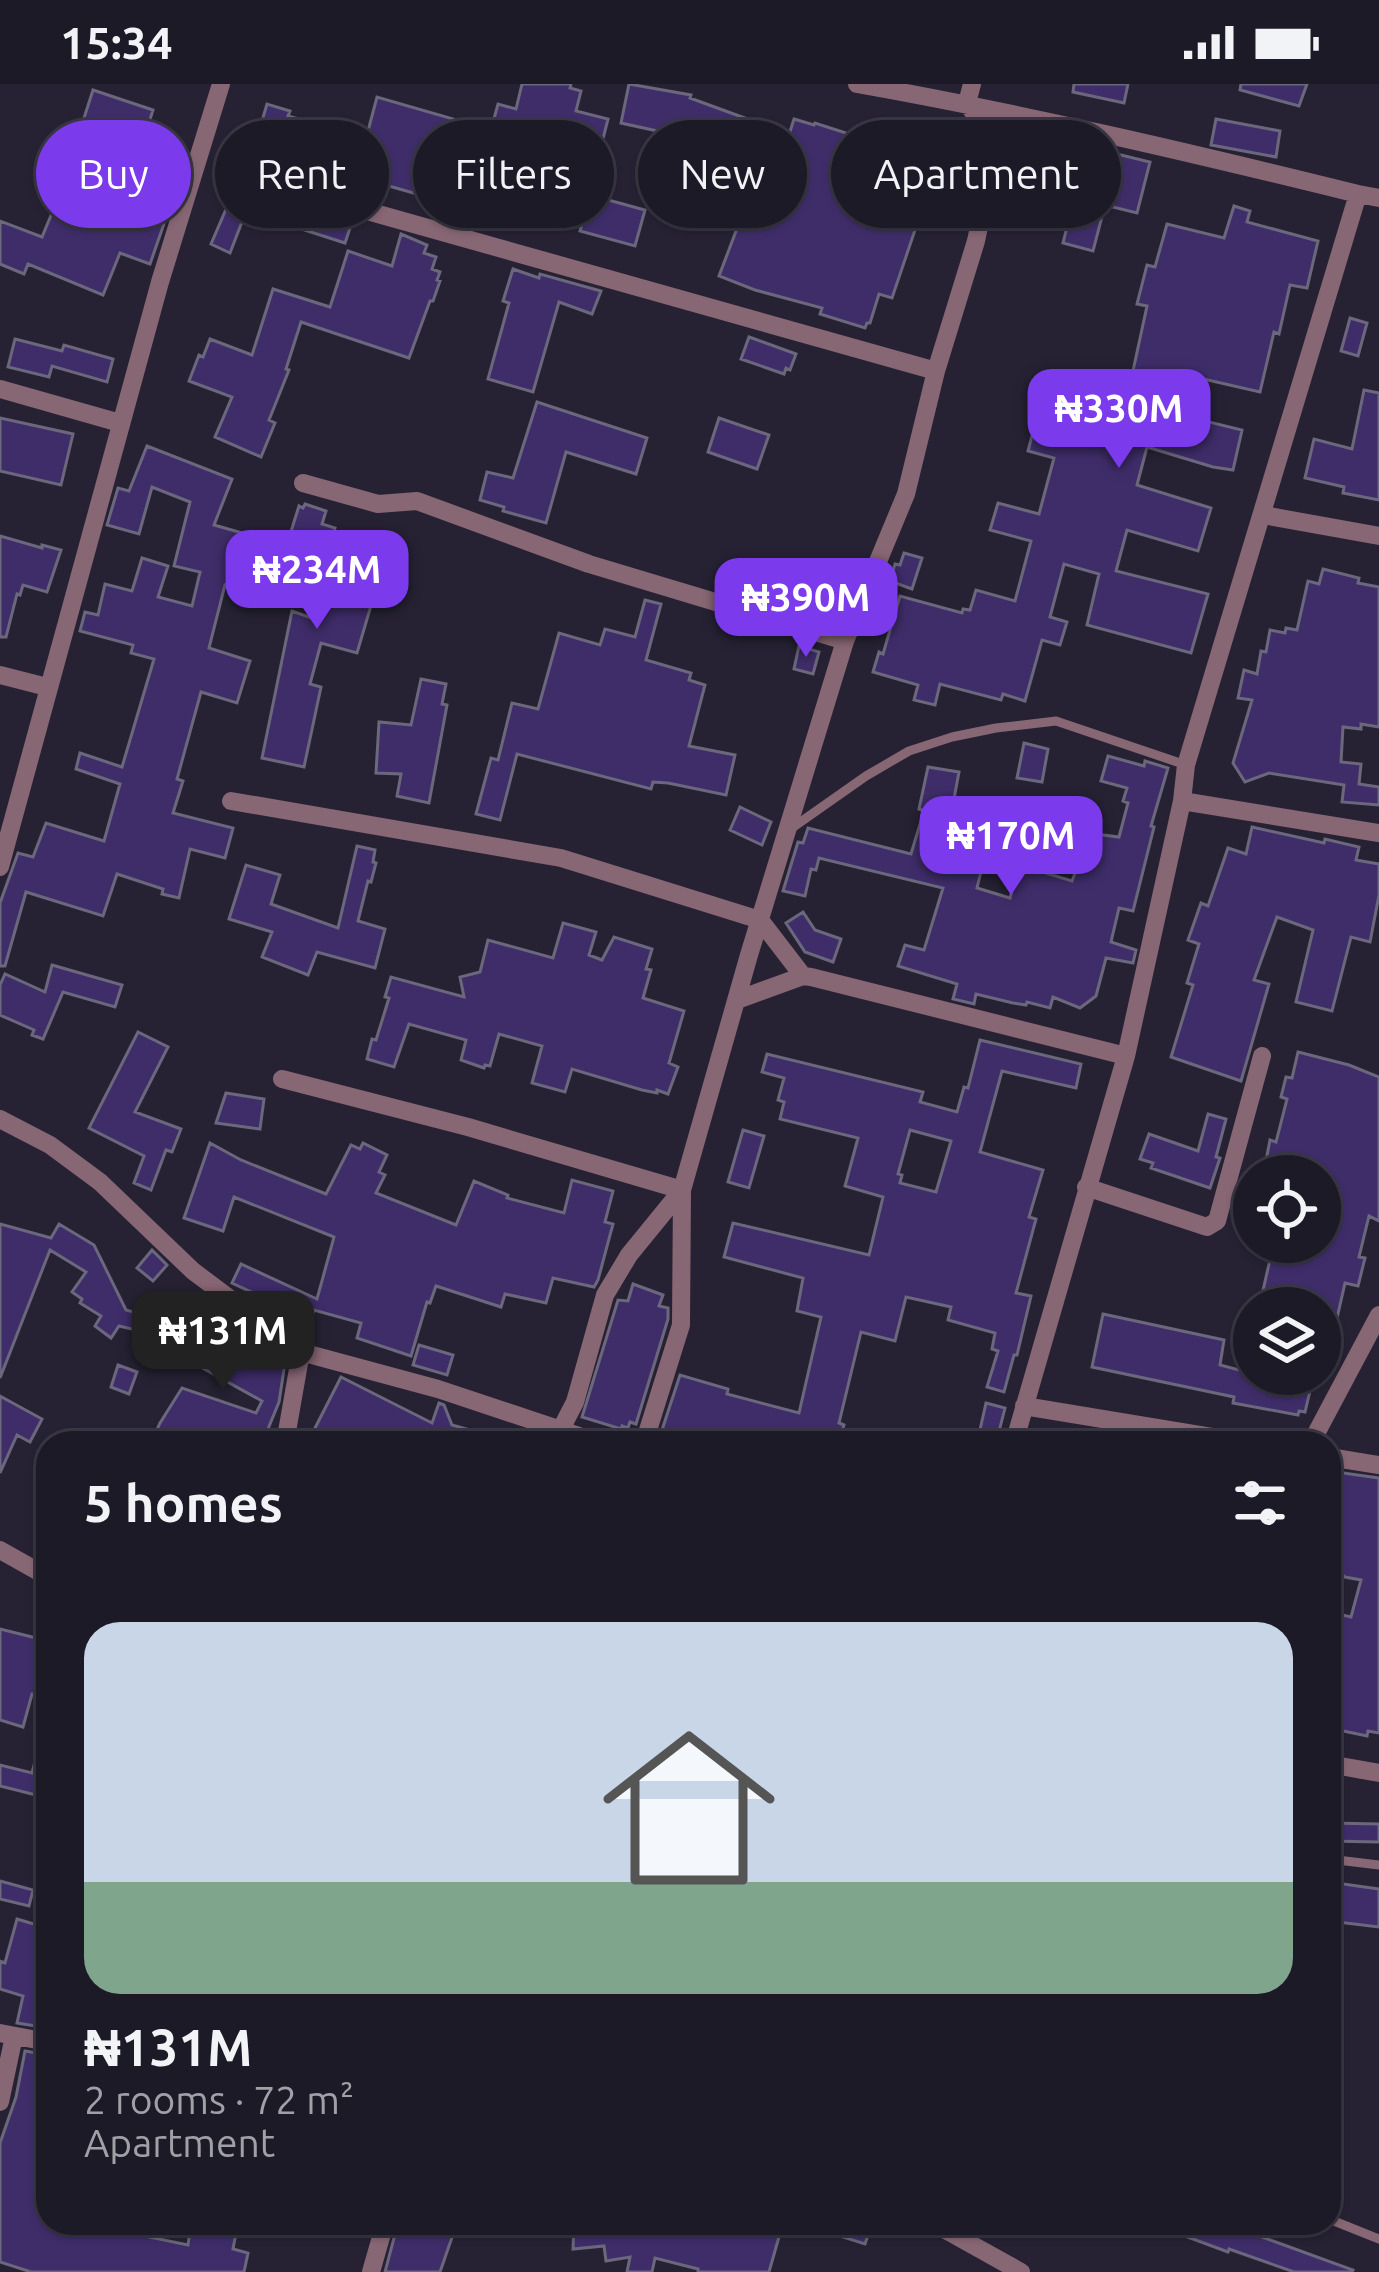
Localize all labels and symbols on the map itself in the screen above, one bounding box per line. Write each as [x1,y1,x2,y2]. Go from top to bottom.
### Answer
pin: ₦330M [1035,369,1203,471]
pin: ₦234M [233,530,401,632]
pin: ₦390M [722,558,890,660]
pin: ₦170M [927,796,1095,898]
pin: ₦131M [139,1291,307,1393]

